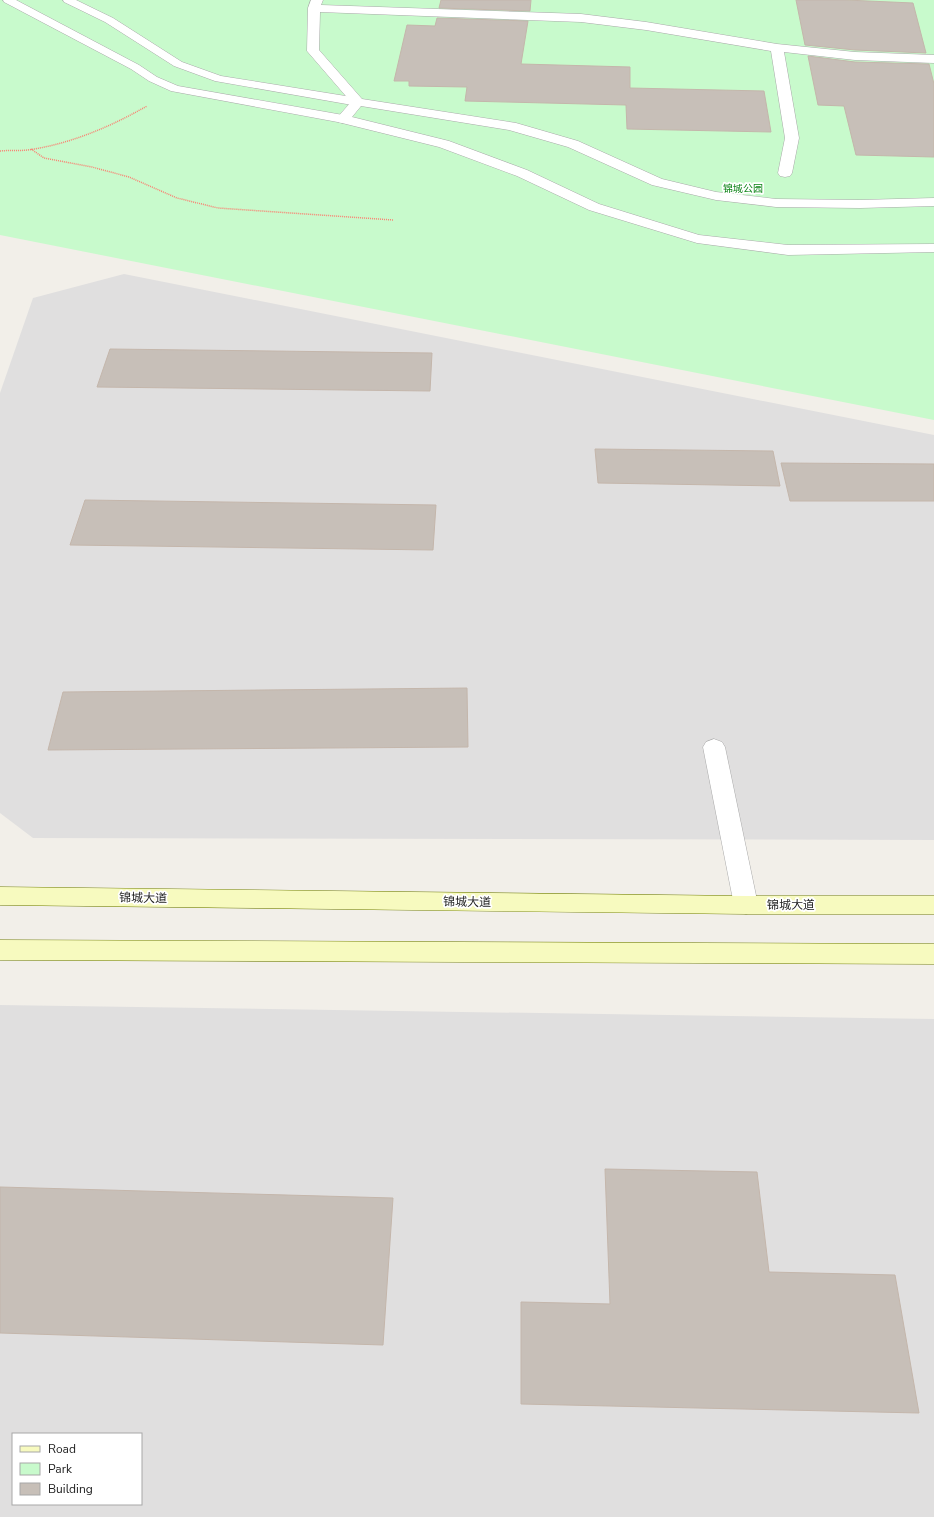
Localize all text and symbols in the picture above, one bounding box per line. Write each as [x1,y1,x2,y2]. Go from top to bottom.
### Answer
park label: 锦城公园 [723,182,763,196]
street label: 锦城大道 [119,890,167,906]
street label: 锦城大道 [443,894,491,910]
street label: 锦城大道 [767,897,815,913]
legend [12,1433,142,1505]
text: Road [48,1441,76,1457]
text: Park [48,1461,73,1477]
text: Building [48,1481,93,1497]

